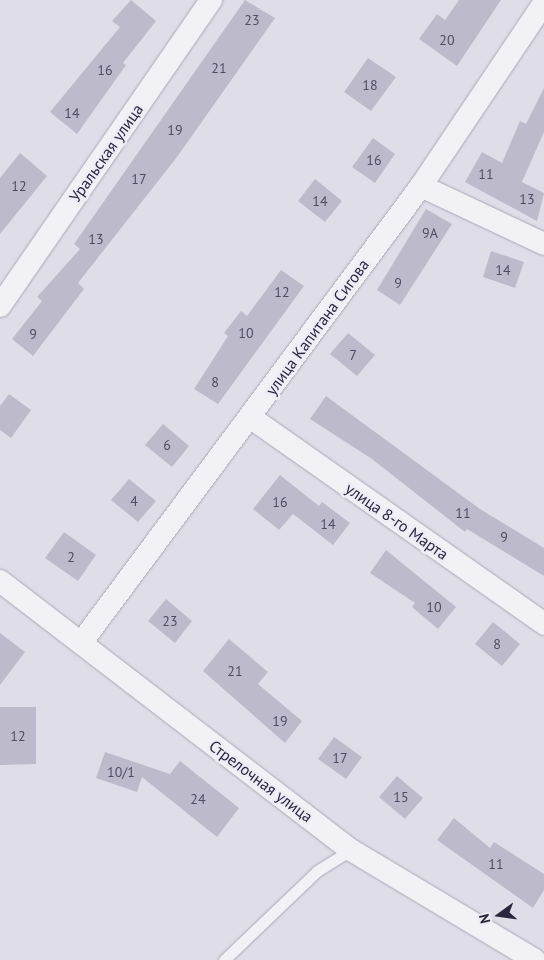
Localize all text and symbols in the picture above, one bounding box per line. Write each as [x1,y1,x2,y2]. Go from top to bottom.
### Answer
house number: 23 [244,12,260,28]
house number: 20 [439,32,455,48]
house number: 21 [211,60,227,76]
house number: 16 [97,62,113,78]
house number: 18 [362,77,378,93]
street label: Уральская улица [65,100,147,206]
house number: 14 [64,105,80,121]
house number: 19 [167,122,183,138]
house number: 16 [366,152,382,168]
house number: 11 [478,166,494,182]
house number: 17 [131,171,147,187]
house number: 12 [11,178,27,194]
house number: 13 [519,191,535,207]
house number: 14 [312,193,328,209]
house number: 9А [422,225,438,241]
house number: 13 [88,231,104,247]
street label: улица Капитана Сигова [261,255,373,399]
house number: 14 [495,262,511,278]
house number: 9 [394,275,402,291]
house number: 12 [274,284,290,300]
house number: 10 [238,325,254,341]
house number: 9 [29,326,37,342]
house number: 7 [349,347,357,363]
house number: 8 [211,374,219,390]
house number: 6 [163,437,171,453]
street label: улица 8-го Марта [342,478,452,564]
house number: 4 [130,493,138,509]
house number: 16 [272,494,288,510]
house number: 11 [455,505,471,521]
house number: 14 [320,516,336,532]
house number: 9 [500,529,508,545]
house number: 2 [67,549,75,565]
house number: 10 [426,599,442,615]
house number: 23 [162,613,178,629]
house number: 8 [493,636,501,652]
house number: 21 [227,663,243,679]
house number: 19 [272,713,288,729]
house number: 12 [10,728,26,744]
street label: Стрелочная улица [205,736,317,826]
house number: 17 [332,750,348,766]
house number: 10/1 [107,764,135,780]
house number: 15 [393,789,409,805]
house number: 24 [190,791,206,807]
house number: 11 [488,856,504,872]
north arrow [474,890,524,940]
text: N [475,912,494,925]

